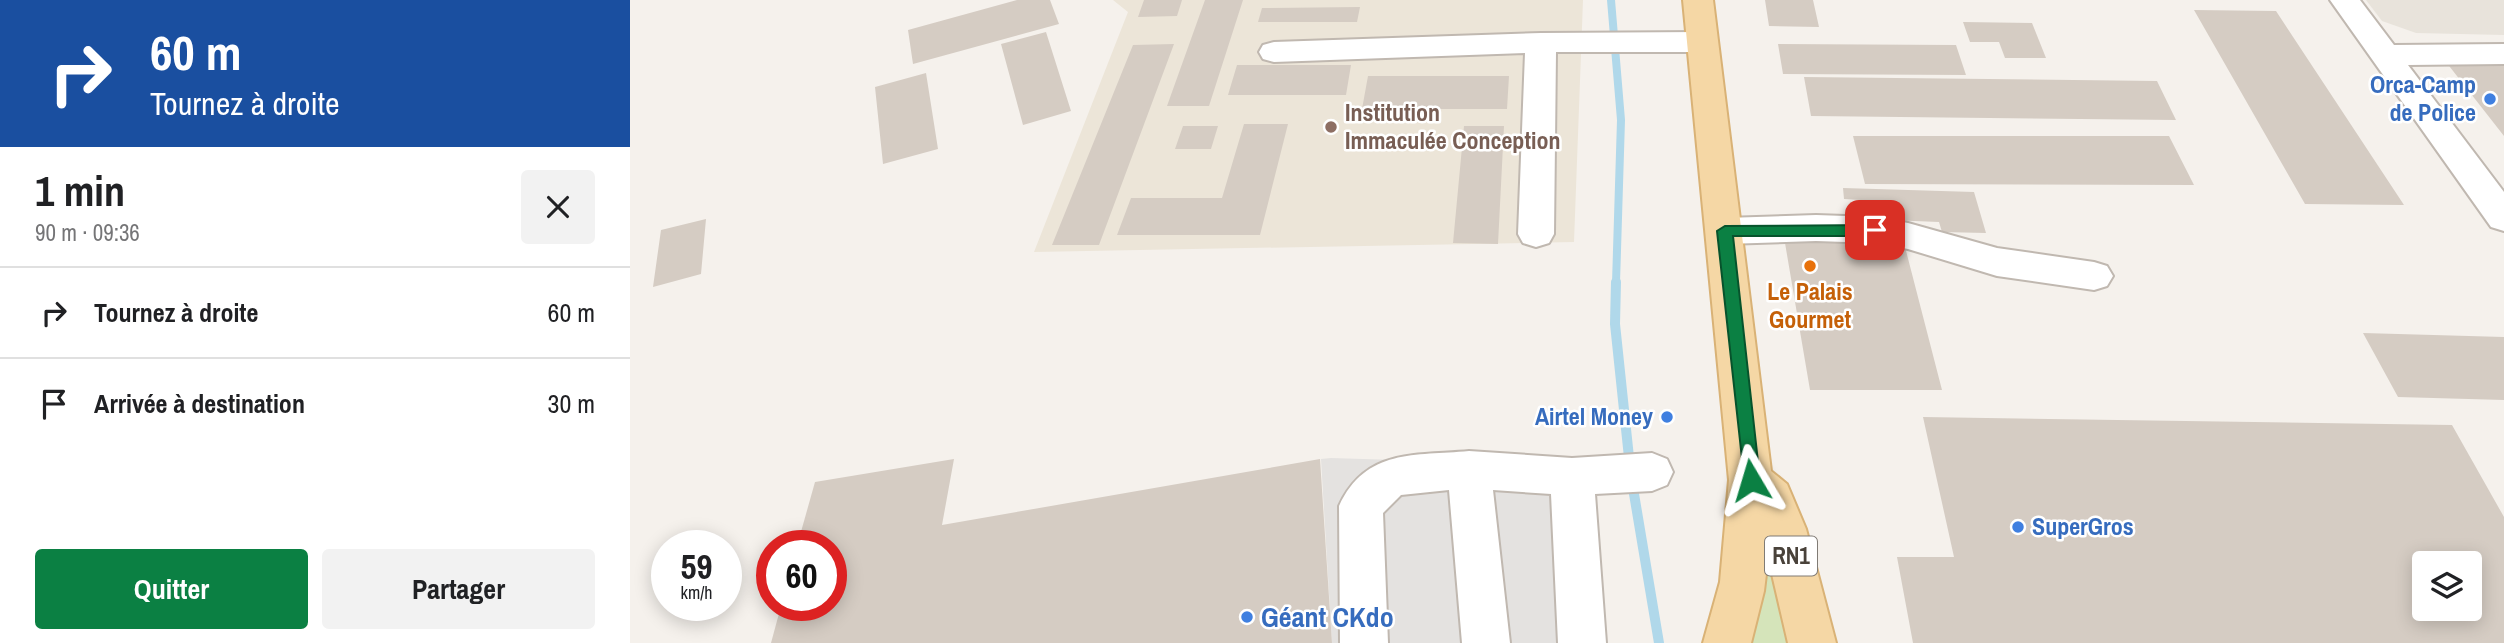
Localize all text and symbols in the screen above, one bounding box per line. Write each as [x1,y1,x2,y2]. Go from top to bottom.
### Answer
text: 60 m [150,19,242,85]
icon: right [35,28,126,119]
place label: Orca-Camp de Police [2370,68,2476,128]
text: Tournez à droite [150,82,340,125]
marker: Orca-Camp de Police [2482,91,2498,107]
place label: Institution Immaculée Conception [1345,96,1560,156]
marker: Institution Immaculée Conception [1323,119,1339,135]
text: 1 min [35,163,125,219]
button: close [521,170,595,244]
pin [1845,200,1905,260]
icon: arrive [1856,211,1894,249]
text: 90 m · 09:36 [35,217,140,248]
marker: Le Palais Gourmet [1802,258,1818,274]
place label: Le Palais Gourmet [1767,275,1853,335]
icon: right [35,294,73,332]
text: Tournez à droite [94,295,258,330]
text: 60 m [548,295,595,330]
icon: arrive [35,385,73,423]
text: Arrivée à destination [94,386,305,421]
text: 30 m [548,386,595,421]
place label: Airtel Money [1535,400,1653,432]
marker: Airtel Money [1659,409,1675,425]
position arrow [1714,443,1788,517]
place label: SuperGros [2032,510,2134,542]
marker: SuperGros [2010,519,2026,535]
speed limit sign: 60 [756,530,847,621]
road number: RN1 [1765,536,1817,576]
text: 59 [681,543,712,590]
button: Quitter [35,549,308,629]
button: Partager [322,549,595,629]
map controls [2412,551,2482,621]
button: layers [2412,551,2482,621]
text: km/h [681,580,713,605]
place label: Géant CKdo [1261,598,1394,636]
marker: Géant CKdo [1239,609,1255,625]

